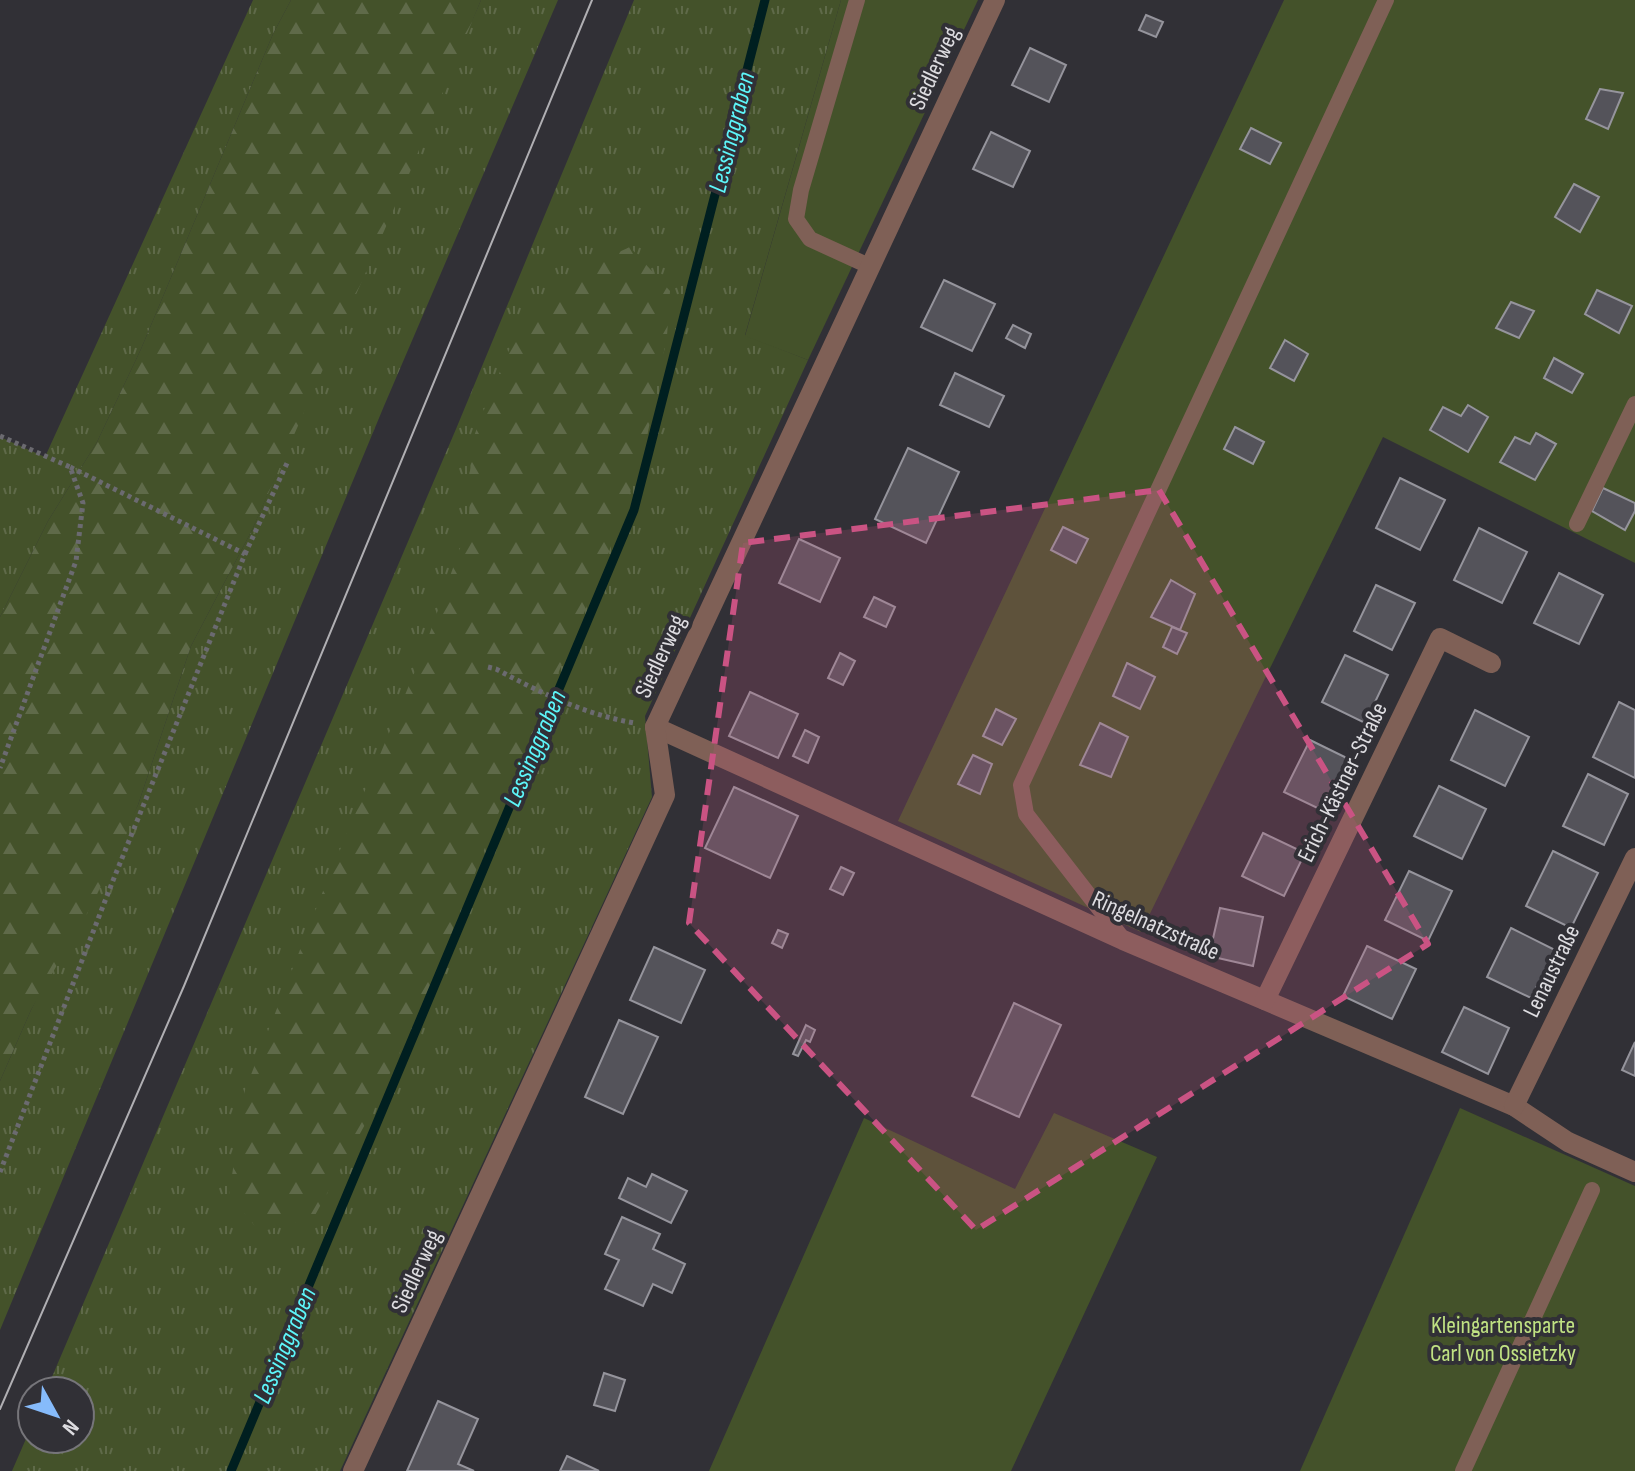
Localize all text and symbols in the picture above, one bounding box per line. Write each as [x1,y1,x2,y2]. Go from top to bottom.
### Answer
street label: Siedlerweg [903,22,966,114]
water label: Lessinggraben [703,69,762,196]
street label: Siedlerweg [629,610,692,702]
water label: Lessinggraben [497,686,574,811]
street label: Erich-Kästner-Straße [1291,698,1394,867]
street label: Ringelnatzstraße [1088,884,1224,966]
street label: Lenaustraße [1517,920,1586,1022]
street label: Siedlerweg [385,1225,448,1317]
water label: Lessinggraben [247,1283,324,1408]
park label: Kleingartensparte Carl von Ossietzky [1430,1311,1576,1368]
north arrow [16,1375,96,1455]
text: N [56,1414,84,1440]

